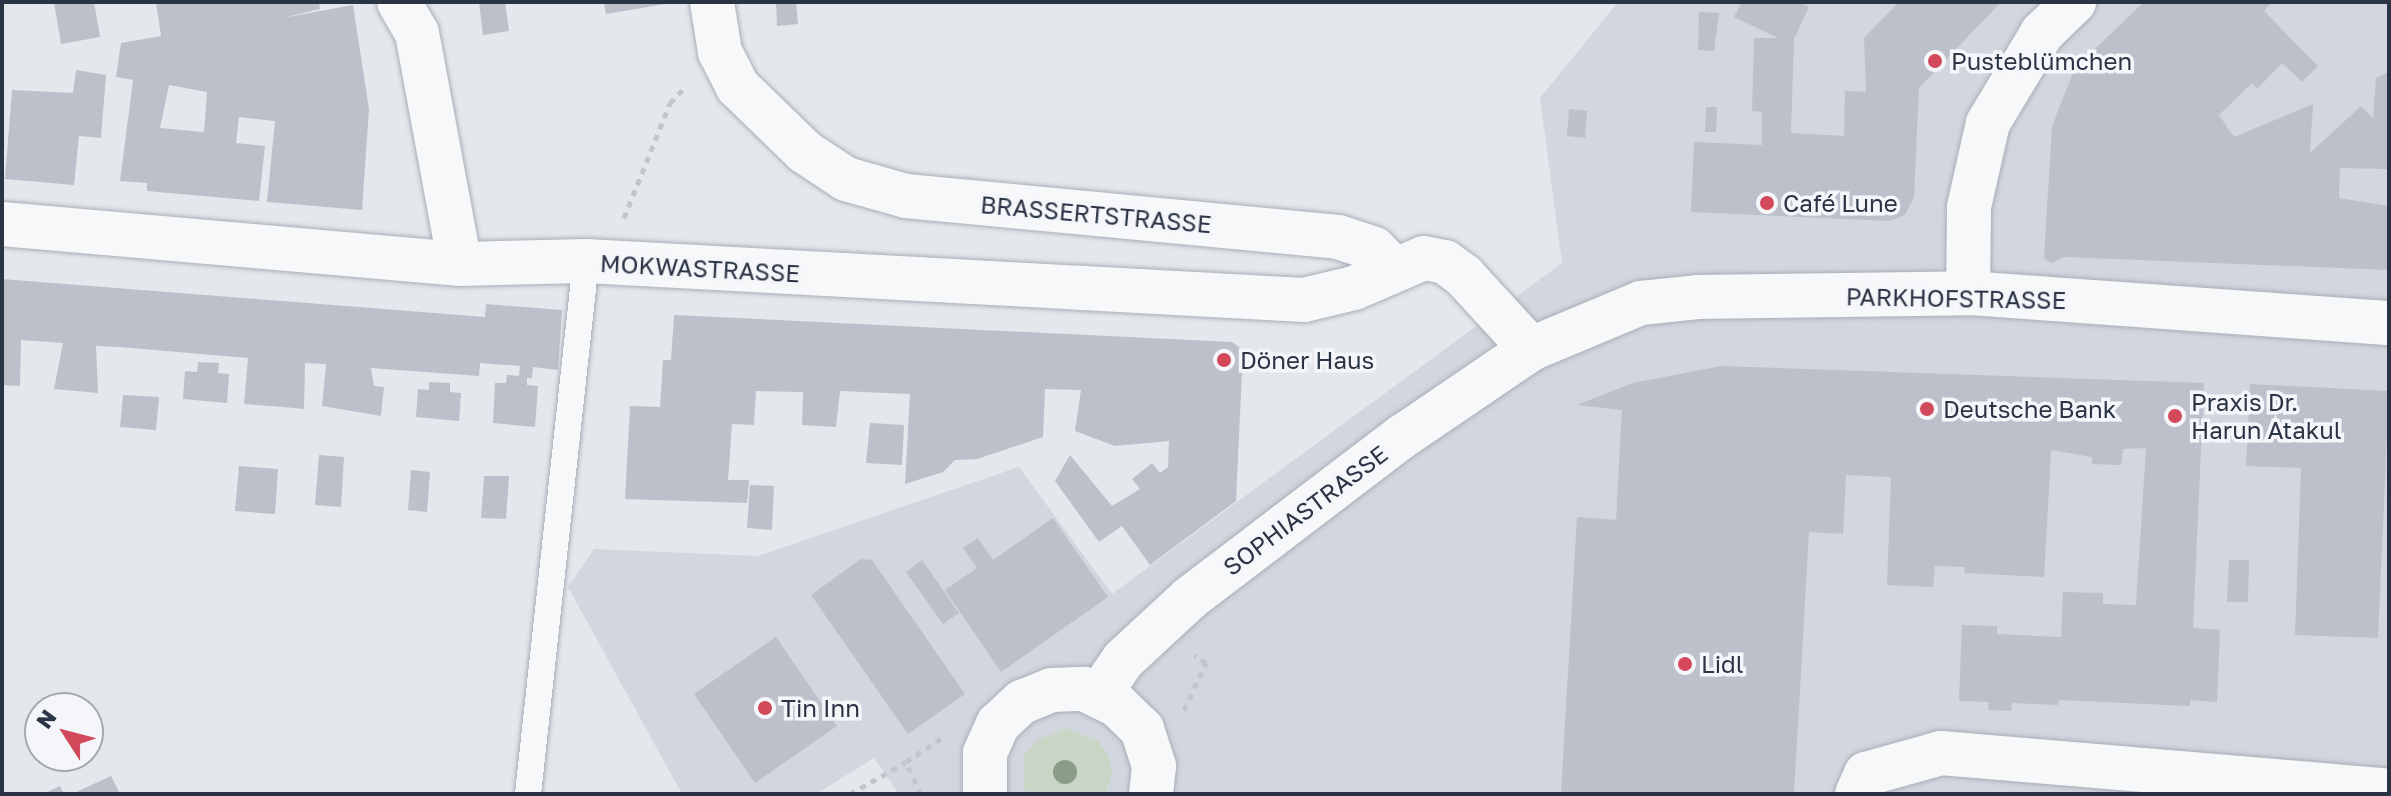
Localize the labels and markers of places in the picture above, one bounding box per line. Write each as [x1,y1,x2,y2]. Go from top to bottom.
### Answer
place label: Pusteblümchen [1951,47,2132,75]
marker: Pusteblümchen [1926,52,1944,70]
place label: Café Lune [1783,189,1898,217]
marker: Café Lune [1758,194,1776,212]
place label: Döner Haus [1240,346,1374,374]
marker: Döner Haus [1215,351,1233,369]
place label: Praxis Dr. Harun Atakul [2191,388,2341,444]
place label: Deutsche Bank [1943,395,2116,423]
marker: Deutsche Bank [1918,400,1936,418]
marker: Praxis Dr. Harun Atakul [2166,407,2184,425]
place label: Lidl [1701,650,1744,678]
marker: Lidl [1676,655,1694,673]
place label: Tin Inn [781,694,860,722]
marker: Tin Inn [756,699,774,717]

